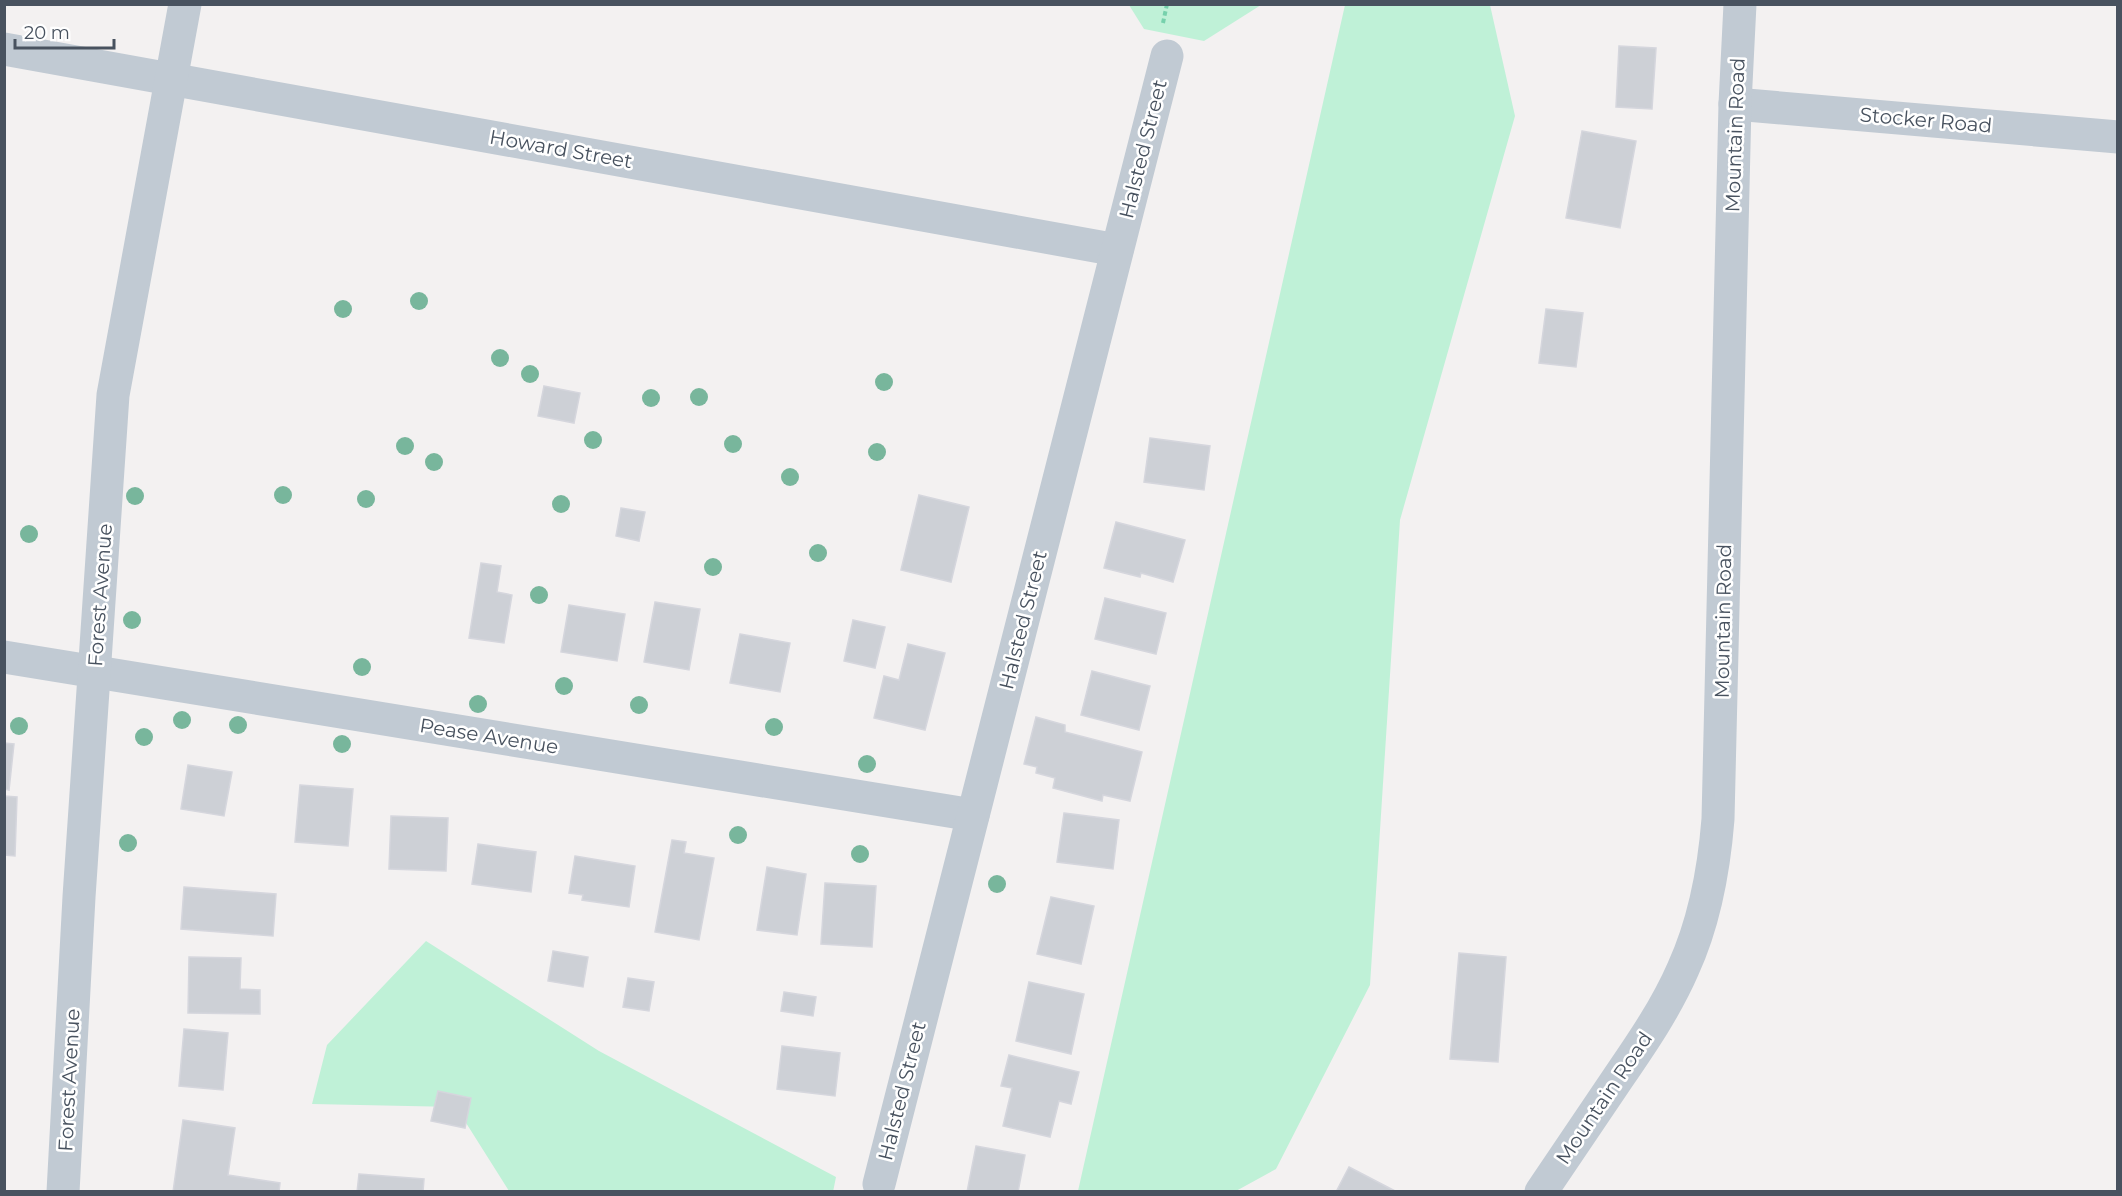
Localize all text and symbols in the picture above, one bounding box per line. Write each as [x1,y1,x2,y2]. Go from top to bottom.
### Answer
scale bar [15,12,114,50]
text: 20 m [24,22,70,44]
street label: Mountain Road [1720,57,1750,213]
street label: Halsted Street [1114,77,1172,221]
street label: Stocker Road [1859,102,1993,138]
street label: Howard Street [488,125,634,173]
street label: Forest Avenue [83,523,117,667]
street label: Mountain Road [1710,544,1736,698]
street label: Halsted Street [994,548,1052,692]
street label: Pease Avenue [418,713,560,759]
street label: Forest Avenue [53,1008,85,1152]
street label: Halsted Street [873,1019,931,1163]
street label: Mountain Road [1551,1027,1657,1169]

